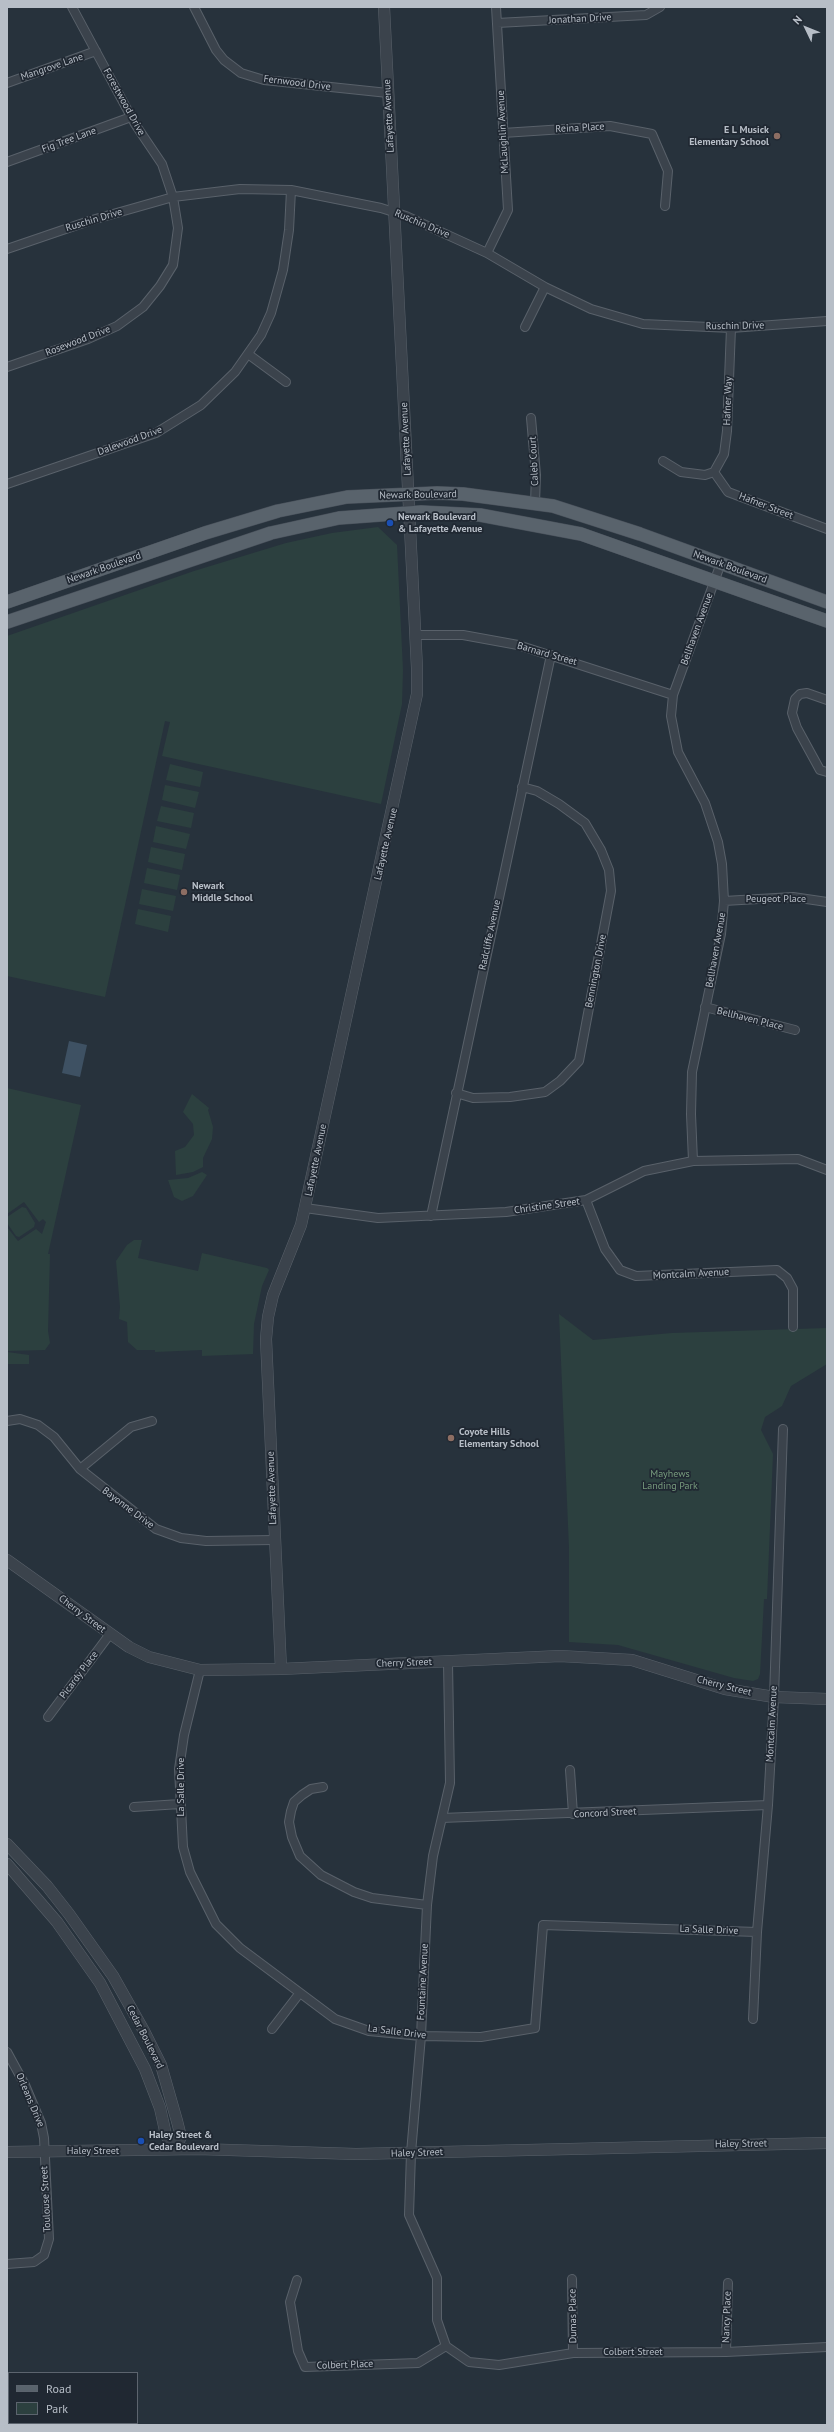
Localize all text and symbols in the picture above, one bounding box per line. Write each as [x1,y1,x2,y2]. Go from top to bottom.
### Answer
north arrow [786,8,826,48]
street label: Jonathan Drive [548,11,612,27]
text: N [790,12,805,27]
street label: Mangrove Lane [19,51,85,83]
street label: Forestwood Drive [101,66,147,138]
street label: Fernwood Drive [263,73,331,93]
street label: Lafayette Avenue [381,79,397,153]
street label: McLaughlin Avenue [495,90,511,174]
street label: Reina Place [555,121,605,135]
place label: E L Musick Elementary School [689,124,769,148]
street label: Fig Tree Lane [40,125,98,155]
marker: E L Musick Elementary School [772,131,782,141]
street label: Ruschin Drive [64,206,124,234]
street label: Ruschin Drive [393,207,451,241]
street label: Ruschin Drive [706,319,764,333]
street label: Rosewood Drive [44,323,112,359]
street label: Hafner Way [721,376,735,426]
street label: Lafayette Avenue [398,402,414,476]
street label: Dalewood Drive [96,424,164,458]
street label: Caleb Court [527,436,541,486]
street label: Newark Boulevard [379,488,457,502]
street label: Hafner Street [737,490,795,522]
place label: Newark Boulevard & Lafayette Avenue [398,511,482,534]
marker: Newark Boulevard & Lafayette Avenue [385,518,395,528]
street label: Newark Boulevard [691,548,769,586]
street label: Newark Boulevard [65,550,143,586]
street label: Bellhaven Avenue [678,591,716,667]
street label: Barnard Street [516,640,578,668]
street label: Lafayette Avenue [372,807,400,881]
place label: Newark Middle School [192,880,253,904]
marker: Newark Middle School [179,887,189,897]
street label: Peugeot Place [746,893,806,905]
street label: Radcliffe Avenue [477,899,503,971]
street label: Bellhaven Avenue [703,911,729,989]
street label: Bennington Drive [583,933,609,1009]
street label: Bellhaven Place [716,1005,784,1033]
street label: Lafayette Avenue [303,1123,329,1197]
street label: Christine Street [513,1195,581,1217]
street label: Montcalm Avenue [653,1266,729,1282]
place label: Coyote Hills Elementary School [459,1426,539,1450]
marker: Coyote Hills Elementary School [446,1433,456,1443]
street label: Lafayette Avenue [265,1451,279,1525]
park label: Mayhews Landing Park [642,1468,698,1492]
street label: Bayonne Drive [100,1485,156,1531]
street label: Cherry Street [56,1592,108,1636]
street label: Picardy Place [57,1649,101,1701]
street label: Cherry Street [376,1656,432,1670]
street label: Cherry Street [695,1673,753,1699]
street label: Montcalm Avenue [764,1686,780,1762]
street label: La Salle Drive [175,1758,187,1816]
street label: Concord Street [573,1805,637,1821]
street label: La Salle Drive [679,1923,739,1937]
street label: Fountaine Avenue [415,1943,431,2021]
street label: Cedar Boulevard [124,2003,166,2071]
street label: La Salle Drive [367,2022,427,2042]
street label: Orleans Drive [13,2071,47,2129]
place label: Haley Street & Cedar Boulevard [149,2129,219,2152]
marker: Haley Street & Cedar Boulevard [136,2136,146,2146]
street label: Haley Street [715,2138,767,2150]
street label: Haley Street [67,2145,119,2157]
street label: Haley Street [391,2146,443,2160]
street label: Toulouse Street [38,2166,54,2232]
street label: Dumas Place [567,2289,579,2343]
street label: Nancy Place [720,2291,734,2343]
street label: Colbert Street [603,2346,663,2358]
street label: Colbert Place [316,2358,374,2372]
legend [8,2372,138,2424]
text: Road [46,2381,71,2396]
text: Park [46,2401,68,2416]

